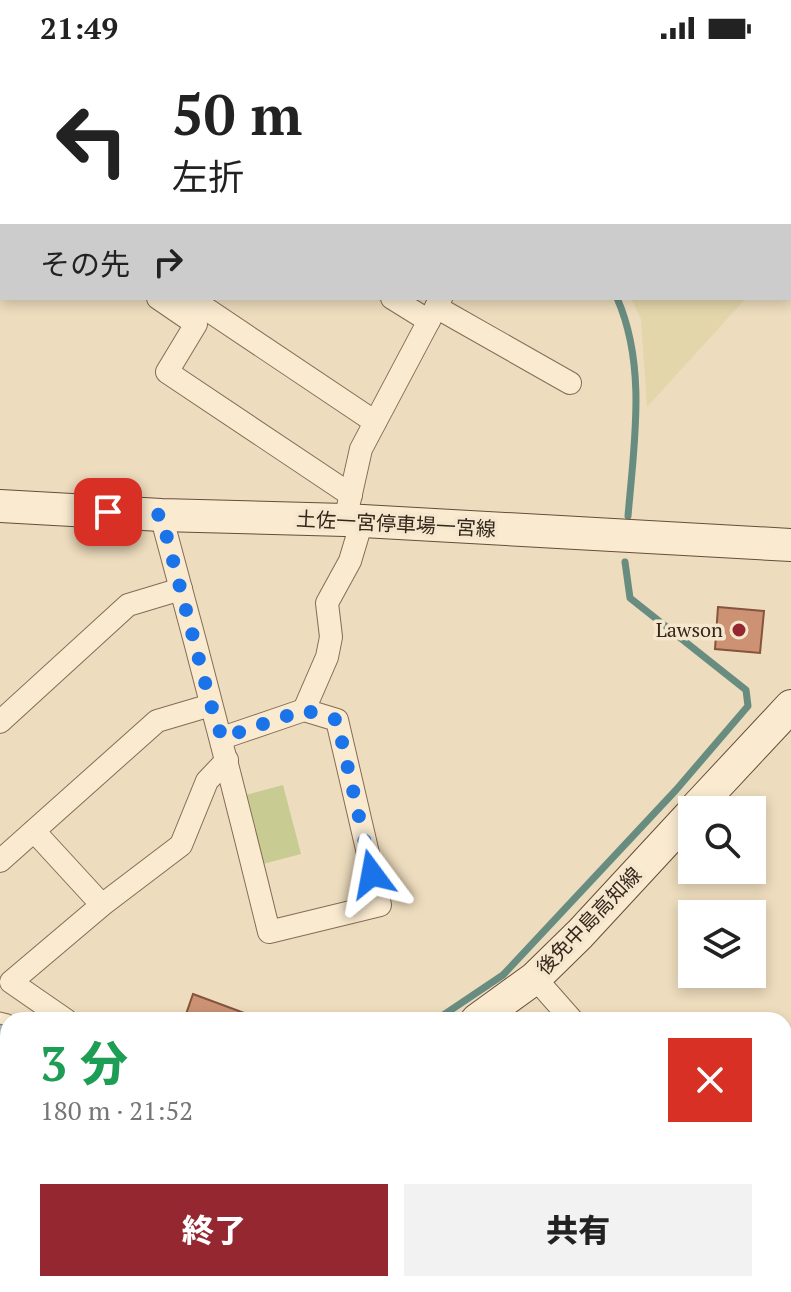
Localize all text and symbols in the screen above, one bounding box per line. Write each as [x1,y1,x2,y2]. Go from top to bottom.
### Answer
text: 21:49 [40,8,118,48]
text: 50 m [172,77,302,151]
icon: left [40,88,144,192]
text: 左折 [172,153,244,200]
icon: right [146,240,190,284]
text: その先 [40,244,130,284]
pin [74,478,142,546]
icon: arrive [86,490,130,534]
street label: 土佐一宮停車場一宮線 [295,505,497,542]
place label: Lawson [656,616,723,643]
marker: Lawson [730,621,748,639]
map controls [678,796,766,988]
button: search [678,796,766,884]
position arrow [330,832,414,916]
street label: 後免中島高知線 [530,861,647,980]
button: layers [678,900,766,988]
text: 3 分 [40,1031,128,1095]
button: close [668,1038,752,1122]
text: 180 m · 21:52 [40,1093,193,1127]
button: 終了 [40,1184,388,1276]
button: 共有 [404,1184,752,1276]

